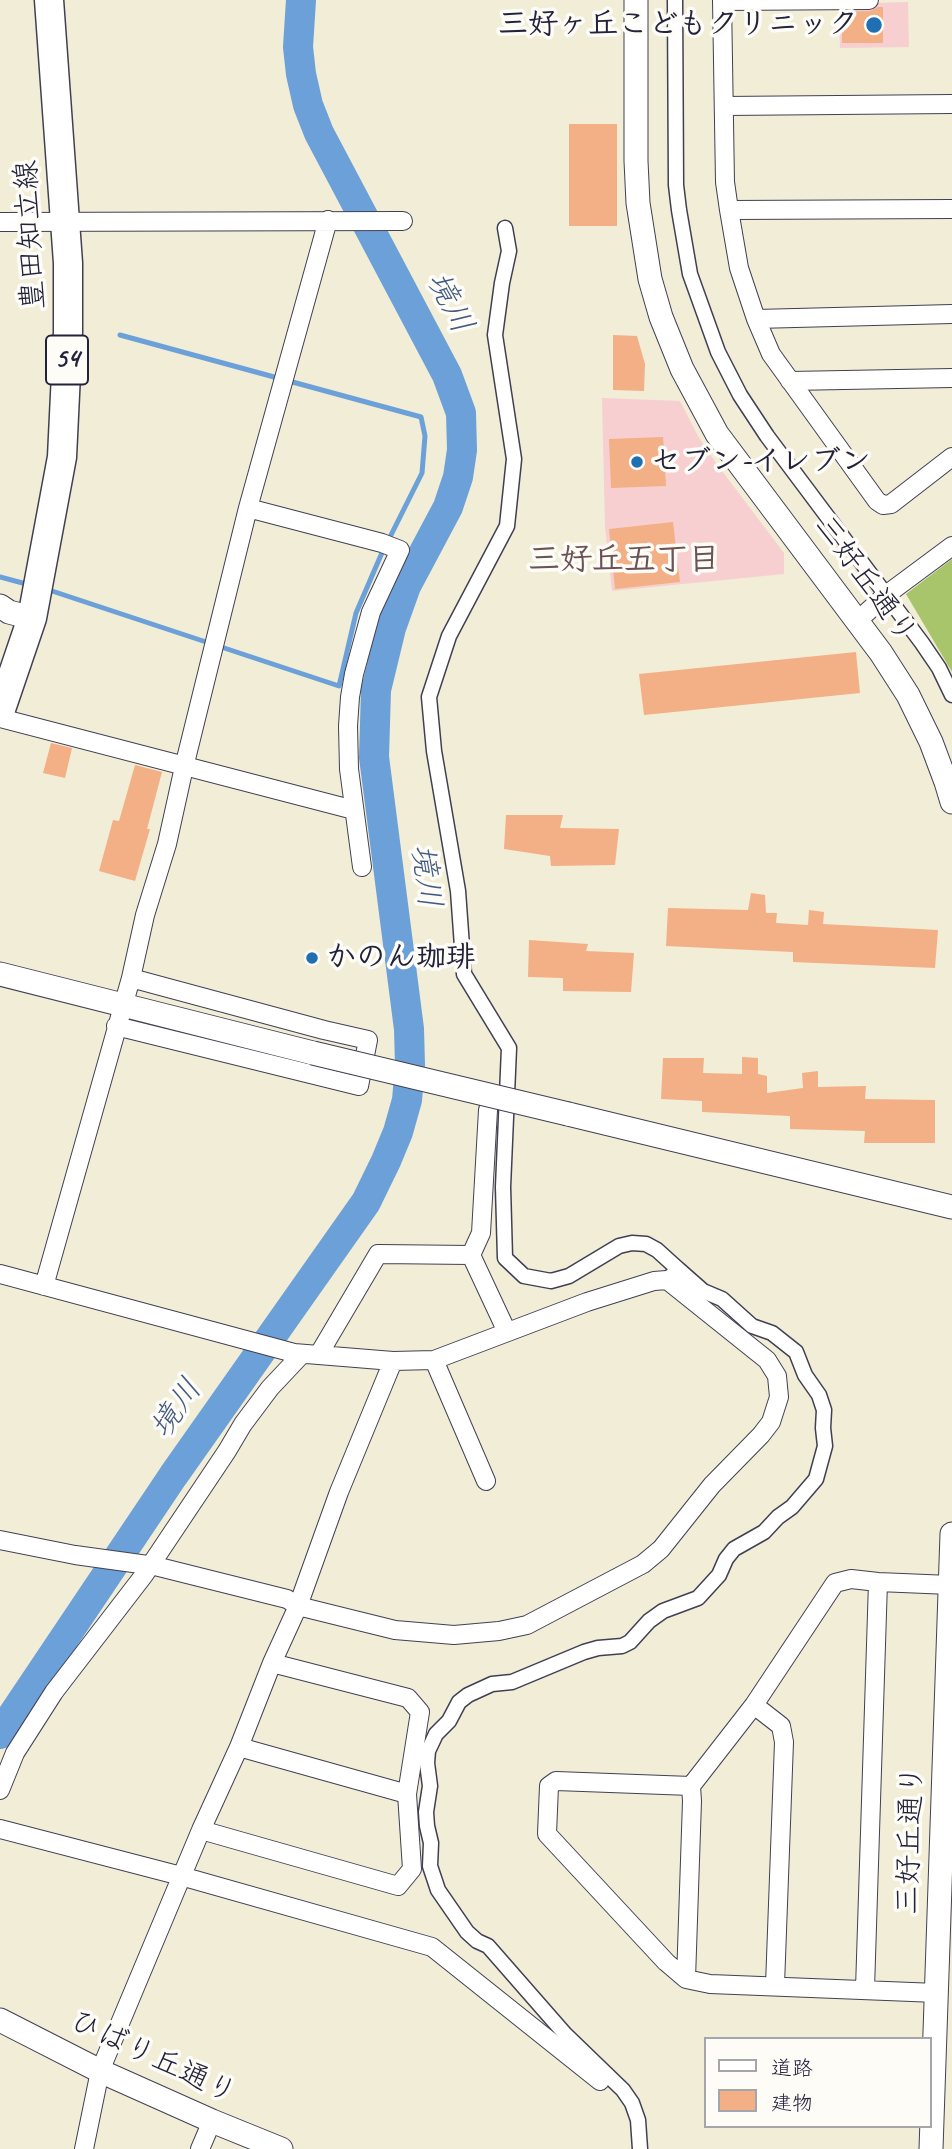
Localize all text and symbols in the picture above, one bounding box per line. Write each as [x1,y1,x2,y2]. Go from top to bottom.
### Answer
place label: 三好ヶ丘こどもクリニック [498,7,858,43]
marker: 三好ヶ丘こどもクリニック [864,15,884,35]
street label: 豊田知立線 [9,159,53,311]
water label: 境川 [417,266,481,340]
road number: 54 [46,336,88,384]
place label: セブン-イレブン [651,444,871,480]
marker: セブン-イレブン [629,454,645,470]
street label: 三好丘通り [806,509,924,651]
district label: 三好丘五丁目 [528,542,720,580]
water label: 境川 [402,842,448,910]
place label: かのん珈琲 [326,940,476,976]
marker: かのん珈琲 [304,950,320,966]
water label: 境川 [143,1372,211,1446]
street label: 三好丘通り [890,1764,932,1916]
street label: ひばり丘通り [64,2004,242,2112]
legend [704,2037,931,2128]
text: 道路 [771,2055,813,2081]
text: 建物 [771,2090,813,2116]

